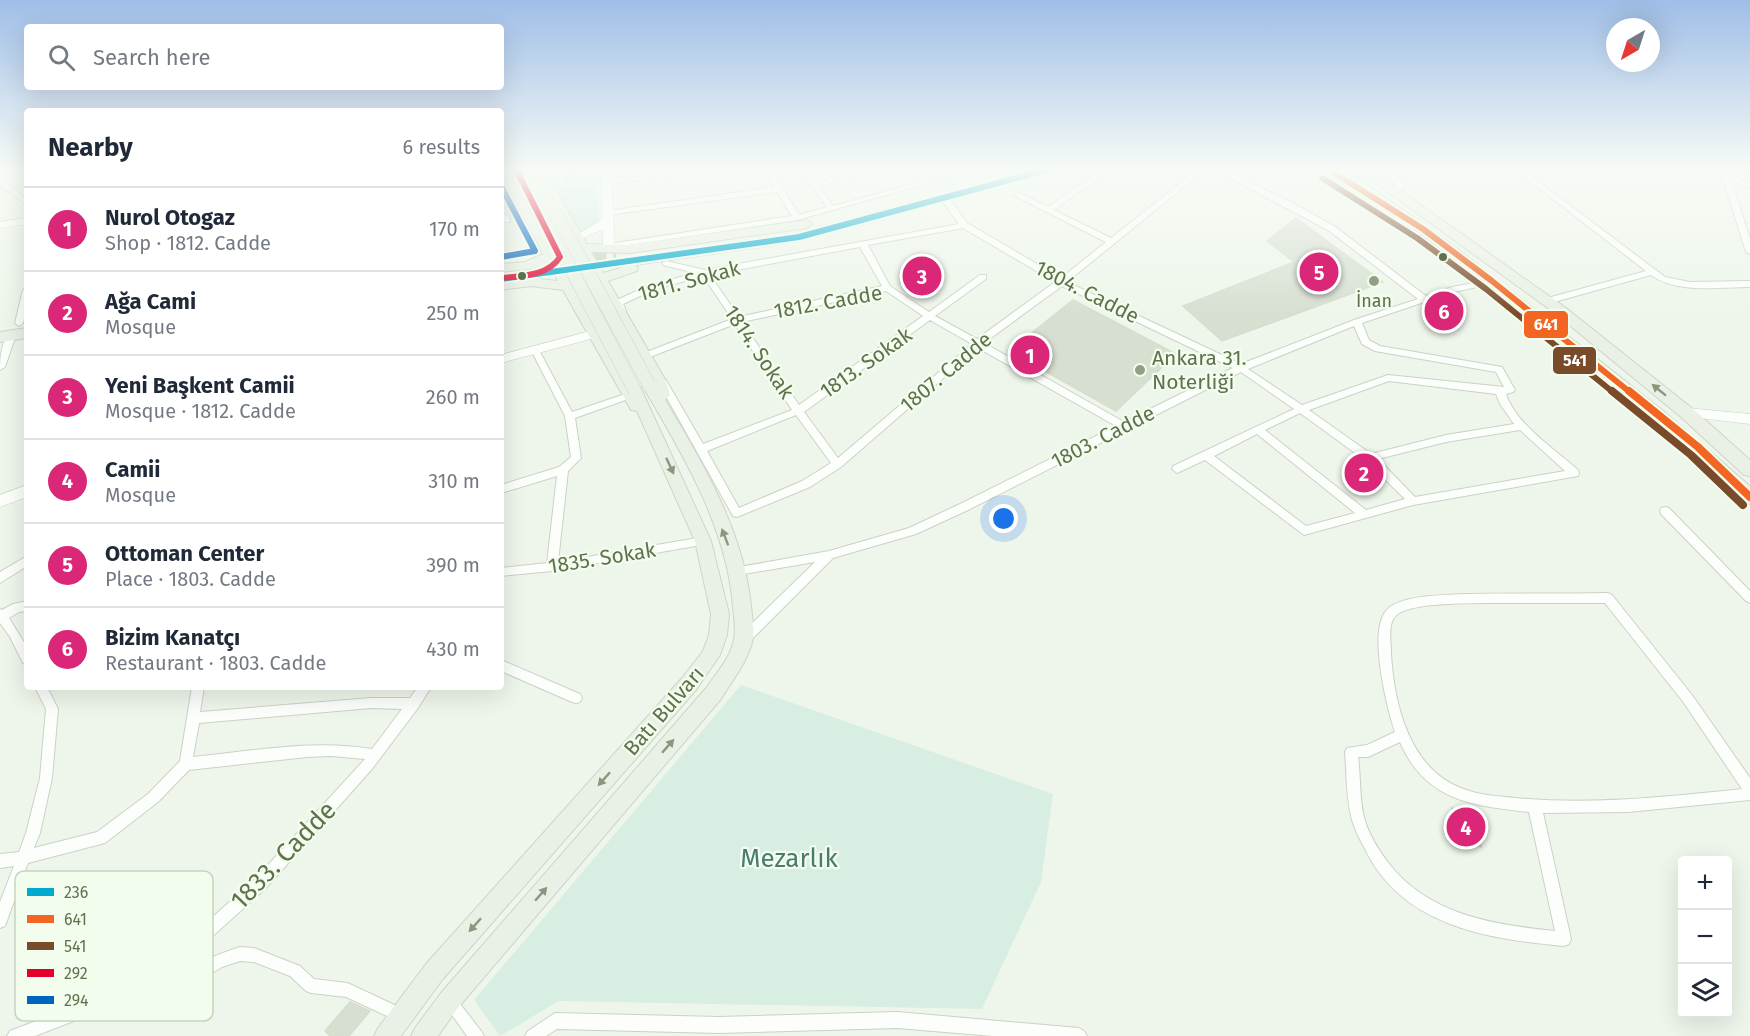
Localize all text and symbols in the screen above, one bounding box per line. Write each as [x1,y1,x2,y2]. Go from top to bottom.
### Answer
north arrow [1606,18,1660,72]
search box [24,24,504,90]
icon: search [45,41,78,74]
text: Search here [93,44,211,71]
text: Nearby [48,132,133,163]
text: 6 results [403,135,480,159]
text: Nurol Otogaz [105,204,235,231]
text: 1 [63,217,72,241]
text: 170 m [429,217,480,241]
text: Shop · 1812. Cadde [105,231,271,255]
pin: 5 [1300,250,1338,294]
unlabelled marker [1437,251,1449,263]
pin: 3 [902,254,942,298]
street label: 1811. Sokak [635,255,743,307]
street label: 1804. Cadde [1030,255,1144,329]
unlabelled marker [516,270,528,282]
marker: İnan [1367,274,1381,288]
street label: 1812. Cadde [772,280,884,324]
text: Ağa Cami [105,288,196,315]
pin: 6 [1424,288,1464,334]
place label: İnan [1356,290,1392,312]
street label: 1814. Sokak [718,300,800,404]
text: 2 [62,301,73,325]
text: 250 m [426,301,480,325]
line badge: 641 [1523,310,1569,339]
text: Mosque [105,315,176,339]
text: 641 [1534,315,1558,334]
street label: 1813. Sokak [815,322,917,404]
street label: 1807. Cadde [895,326,997,418]
pin: 1 [1010,332,1050,378]
place label: Ankara 31. Noterliği [1152,345,1247,395]
line badge: 541 [1552,346,1597,375]
text: 541 [1563,351,1587,370]
marker: Ankara 31. Noterliği [1133,363,1147,377]
text: Yeni Başkent Camii [105,372,295,399]
one-way arrow [1651,384,1667,397]
text: 3 [62,385,73,409]
text: 260 m [426,385,480,409]
text: Mosque · 1812. Cadde [105,399,296,423]
street label: 1803. Cadde [1047,400,1159,474]
pin: 2 [1344,450,1384,496]
text: Camii [105,456,160,483]
one-way arrow [665,457,674,474]
text: 4 [62,469,73,493]
text: 310 m [428,469,480,493]
text: Mosque [105,483,176,507]
your location [989,504,1018,533]
one-way arrow [720,528,729,546]
street label: 1835. Sokak [546,537,658,579]
text: Ottoman Center [105,540,264,567]
text: 5 [62,553,73,577]
text: 390 m [426,553,480,577]
text: Place · 1803. Cadde [105,567,276,591]
text: Bizim Kanatçı [105,624,240,651]
text: 6 [62,637,73,661]
text: 430 m [426,637,480,661]
text: Restaurant · 1803. Cadde [105,651,326,675]
street label: Batı Bulvarı [618,661,710,761]
one-way arrow [661,739,674,754]
one-way arrow [598,771,611,787]
street label: 1833. Cadde [224,795,343,916]
pin: 4 [1446,804,1486,850]
park label: Mezarlık [740,843,838,874]
map controls [1678,856,1732,1018]
button: + [1678,856,1732,910]
legend [15,871,213,1021]
text: 236 [64,883,88,902]
one-way arrow [534,887,547,902]
text: 641 [64,910,87,929]
button: − [1678,910,1732,964]
one-way arrow [469,917,482,932]
text: 541 [64,937,87,956]
text: 292 [64,964,88,983]
button: layers [1678,964,1732,1018]
text: 294 [64,991,89,1010]

